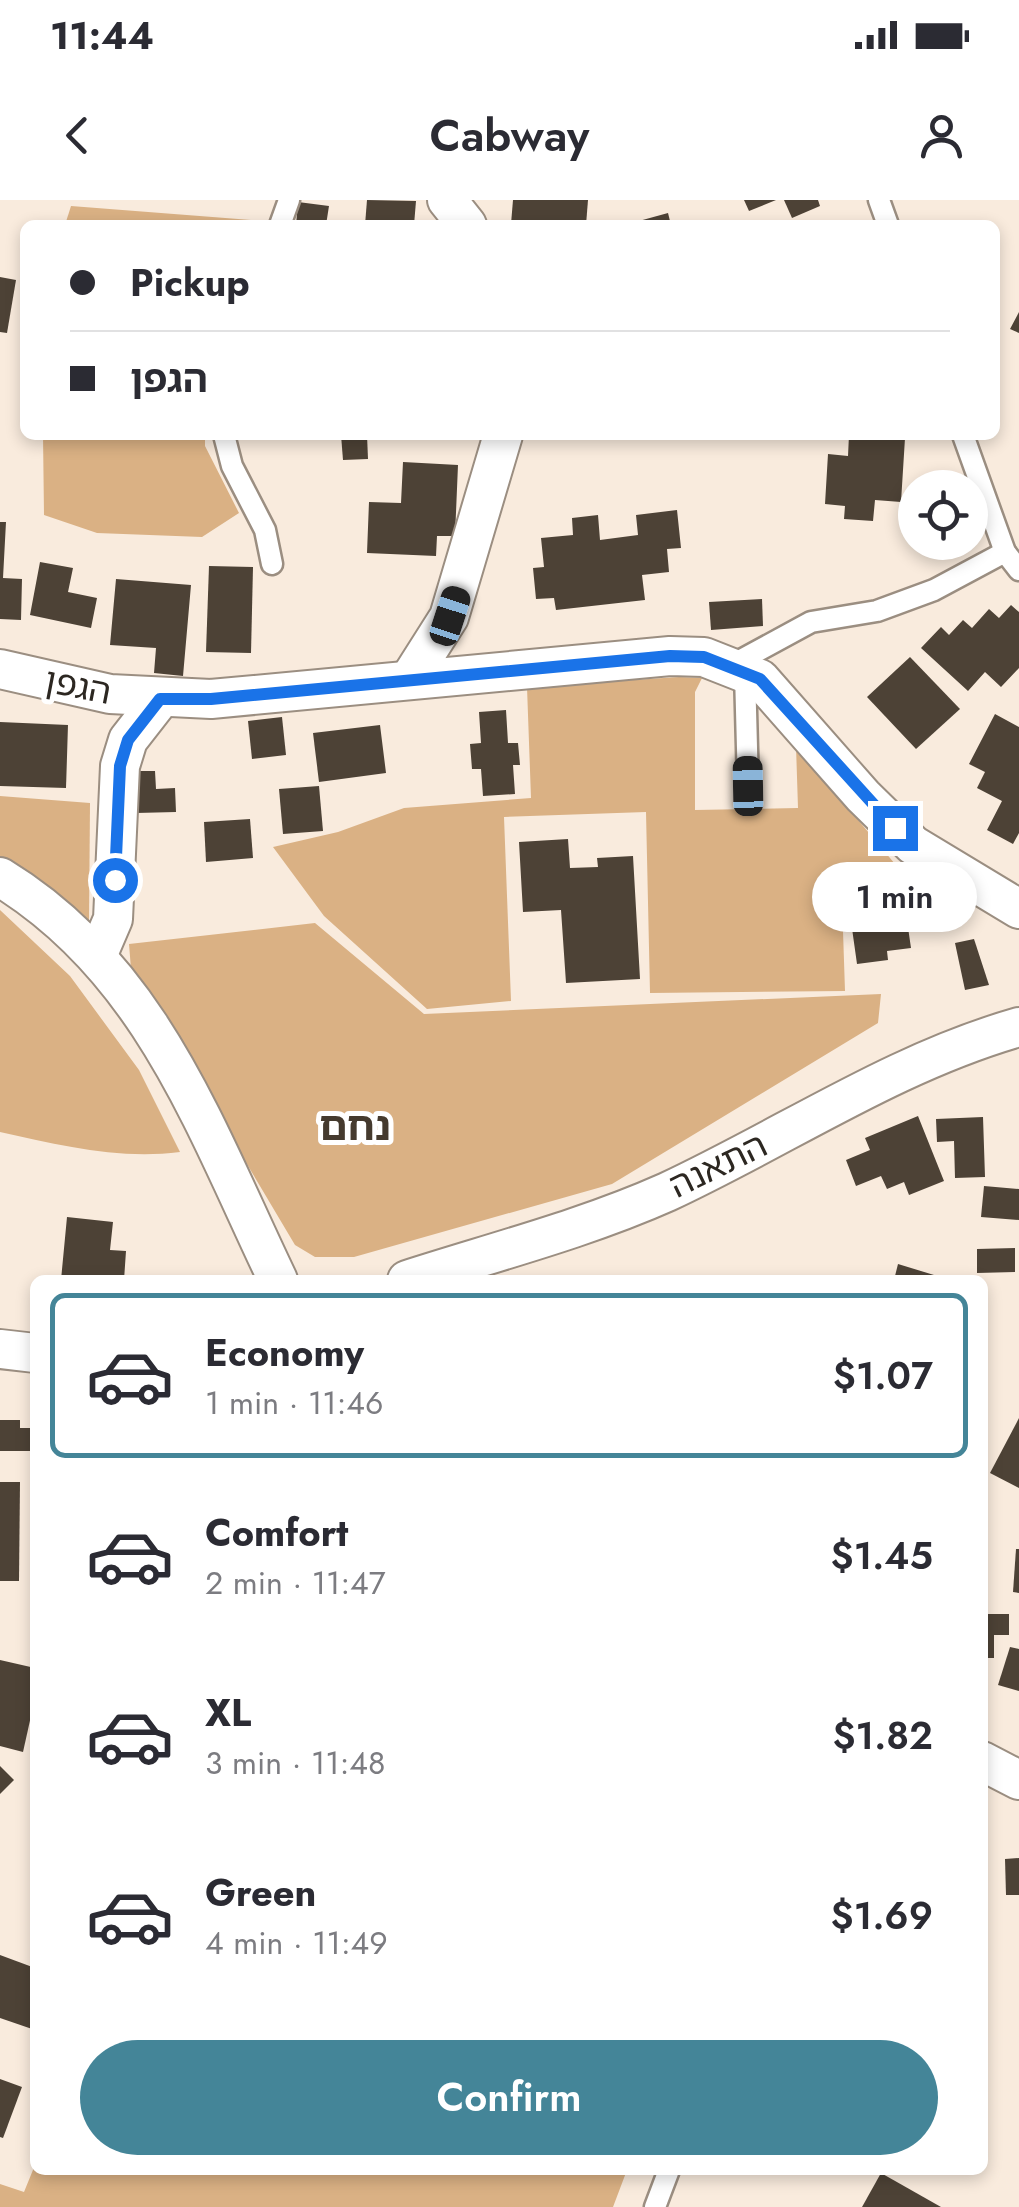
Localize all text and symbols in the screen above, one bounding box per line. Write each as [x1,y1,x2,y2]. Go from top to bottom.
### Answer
text: 11:44 [50,8,154,63]
text: Cabway [430,103,589,168]
icon: back [50,108,105,163]
icon: person [914,108,969,163]
text: Pickup [130,255,250,310]
text: הגפן [130,351,208,406]
map controls [898,470,988,560]
button: locate [898,470,988,560]
car [426,583,474,649]
street label: הגפן [40,655,116,717]
car [732,756,764,816]
route end [873,806,918,851]
route start [93,858,138,903]
callout: 1 min [812,863,978,933]
text: 1 min [856,874,933,920]
district label: נחם [319,1097,391,1155]
street label: התאנה [661,1120,775,1210]
text: Economy [205,1325,364,1380]
icon: car [85,1331,175,1421]
text: $1.07 [833,1348,933,1403]
text: 1 min · 11:46 [205,1380,383,1426]
text: Comfort [205,1505,348,1560]
icon: car [85,1511,175,1601]
text: $1.45 [831,1528,933,1583]
text: 2 min · 11:47 [205,1560,386,1606]
text: XL [205,1685,251,1740]
icon: car [85,1691,175,1781]
text: $1.82 [832,1708,933,1763]
text: 3 min · 11:48 [205,1740,385,1786]
text: Green [205,1865,316,1920]
icon: car [85,1871,175,1961]
text: $1.69 [831,1888,933,1943]
text: 4 min · 11:49 [205,1920,388,1966]
button: Confirm [80,2040,938,2155]

